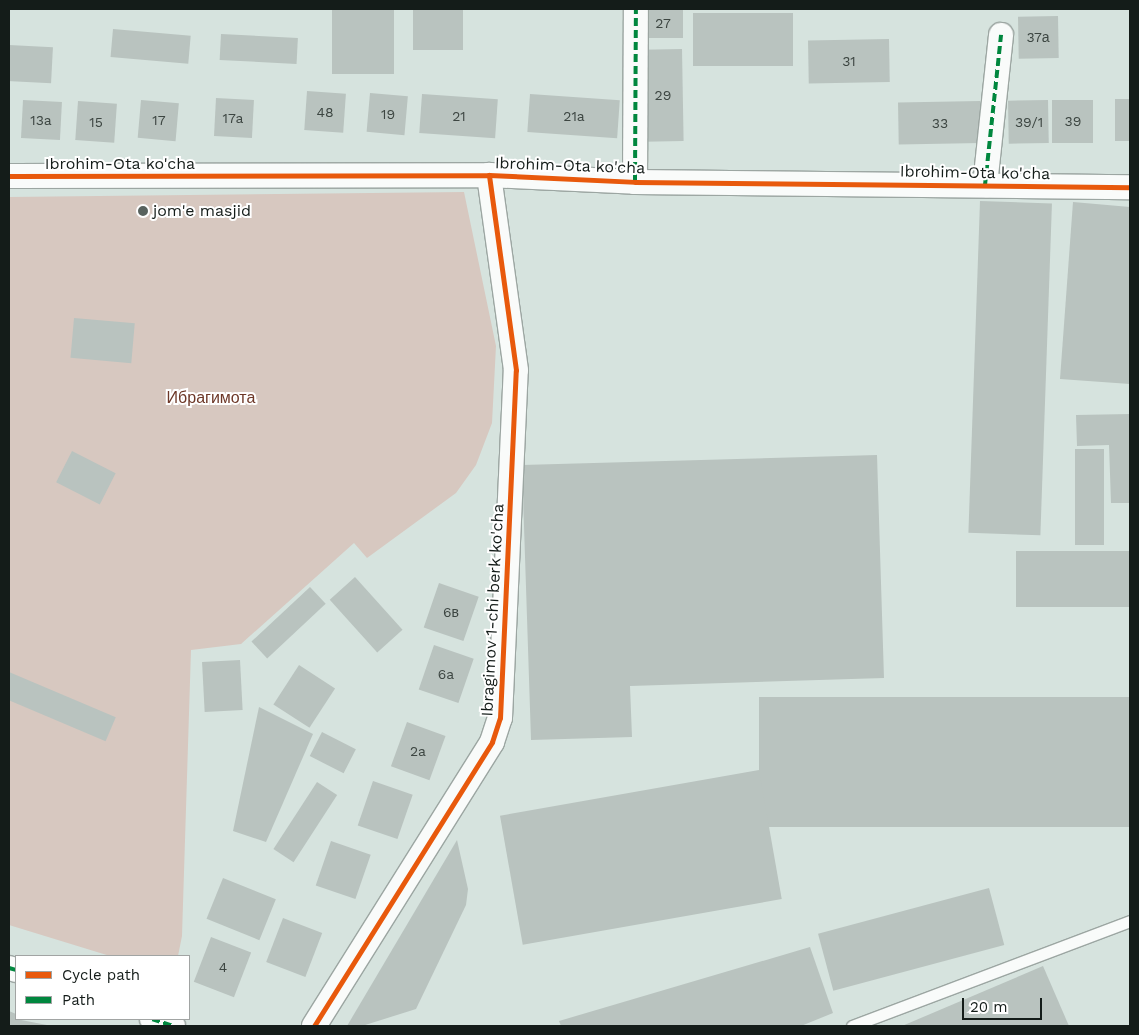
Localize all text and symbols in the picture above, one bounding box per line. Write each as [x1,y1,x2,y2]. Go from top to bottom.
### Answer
house number: 27 [655,15,671,31]
house number: 37а [1026,29,1050,45]
house number: 31 [842,53,856,69]
house number: 29 [655,87,671,103]
house number: 48 [316,104,334,120]
house number: 19 [381,106,395,122]
house number: 21 [452,108,466,124]
house number: 21a [563,108,585,124]
house number: 17a [223,110,243,126]
house number: 13a [30,112,52,128]
house number: 17 [152,112,166,128]
house number: 39 [1065,113,1081,129]
house number: 15 [89,114,103,130]
house number: 39/1 [1015,114,1043,130]
house number: 33 [932,115,948,131]
street label: Ibrohim-Ota ko'cha [45,154,195,174]
street label: Ibrohim-Ota ko'cha [494,154,646,178]
street label: Ibrohim-Ota ko'cha [899,162,1051,184]
place label: jom'e masjid [153,201,251,221]
marker: jom'e masjid [137,205,149,217]
park label: Ибрагимота [167,388,255,408]
street label: Ibragimov 1-chi berk ko'cha [478,503,508,717]
house number: 6в [443,604,459,620]
house number: 6a [438,666,454,682]
house number: 2a [410,743,426,759]
legend [15,955,190,1020]
house number: 4 [219,959,227,975]
text: Cycle path [62,966,140,984]
scale bar [964,988,1044,1020]
text: Path [62,991,95,1009]
text: 20 m [970,998,1008,1016]

